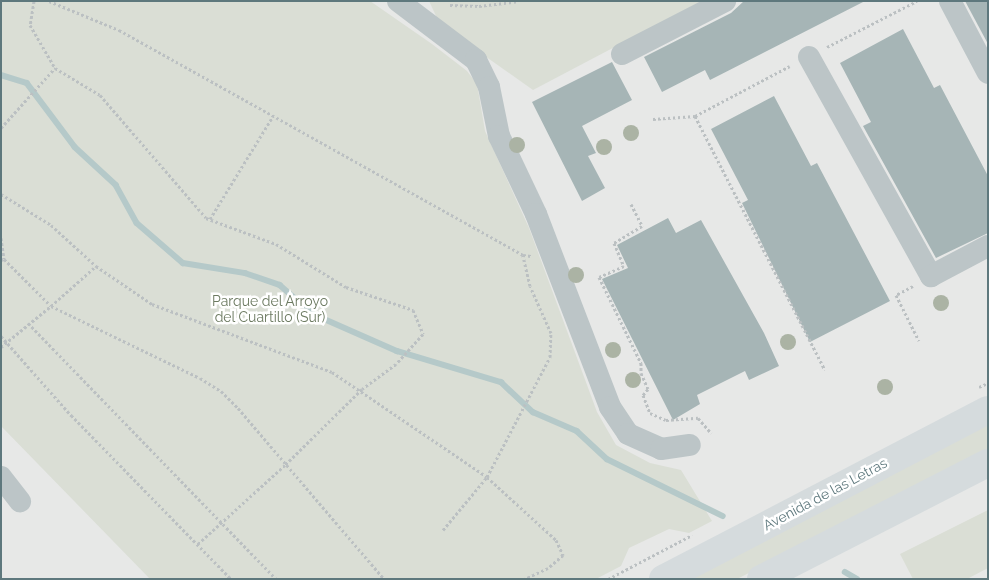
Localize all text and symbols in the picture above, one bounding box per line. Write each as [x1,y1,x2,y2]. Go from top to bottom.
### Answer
park label: Parque del Arroyo del Cuartillo (Sur) [212,293,328,326]
street label: Avenida de las Letras [760,454,890,534]

